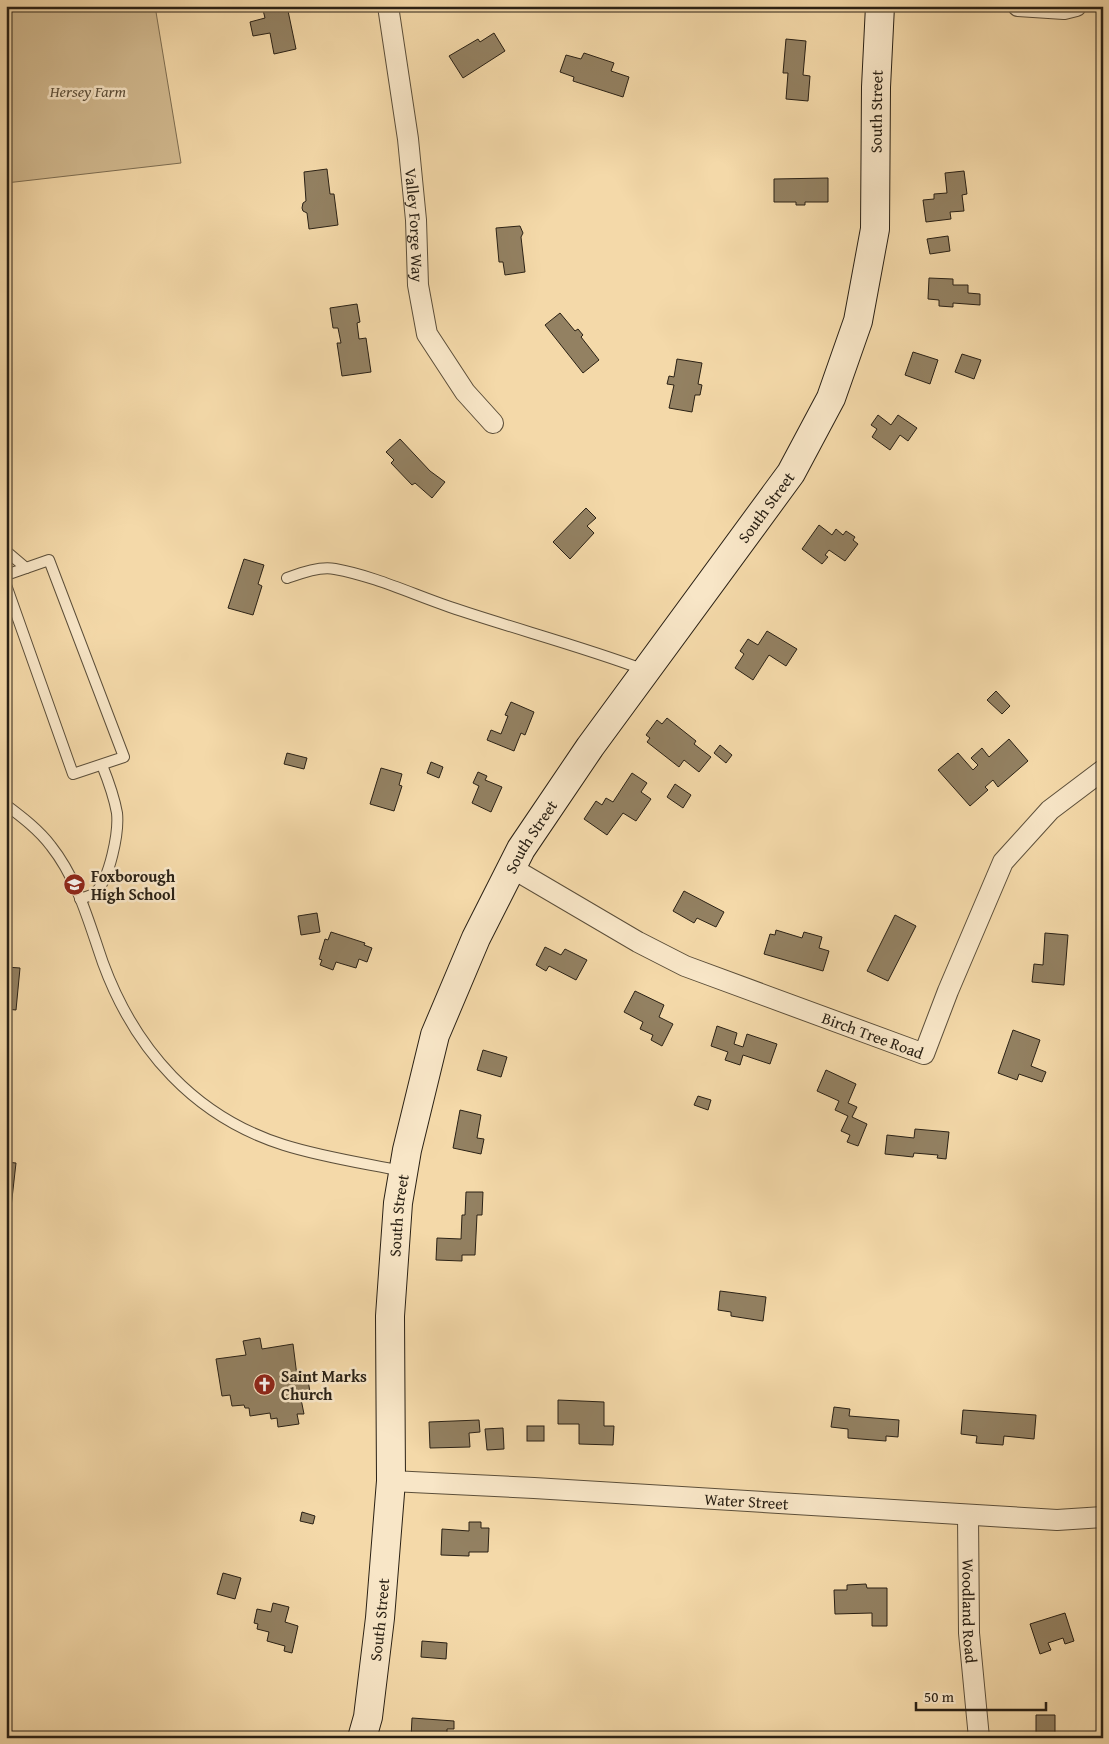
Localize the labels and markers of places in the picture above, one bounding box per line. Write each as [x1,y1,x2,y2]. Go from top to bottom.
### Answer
place label: Foxborough High School [91,864,176,906]
school or university icon: Foxborough High School [63,873,87,897]
place label: Saint Marks Church [281,1364,367,1406]
church icon: Saint Marks Church [253,1373,277,1397]

